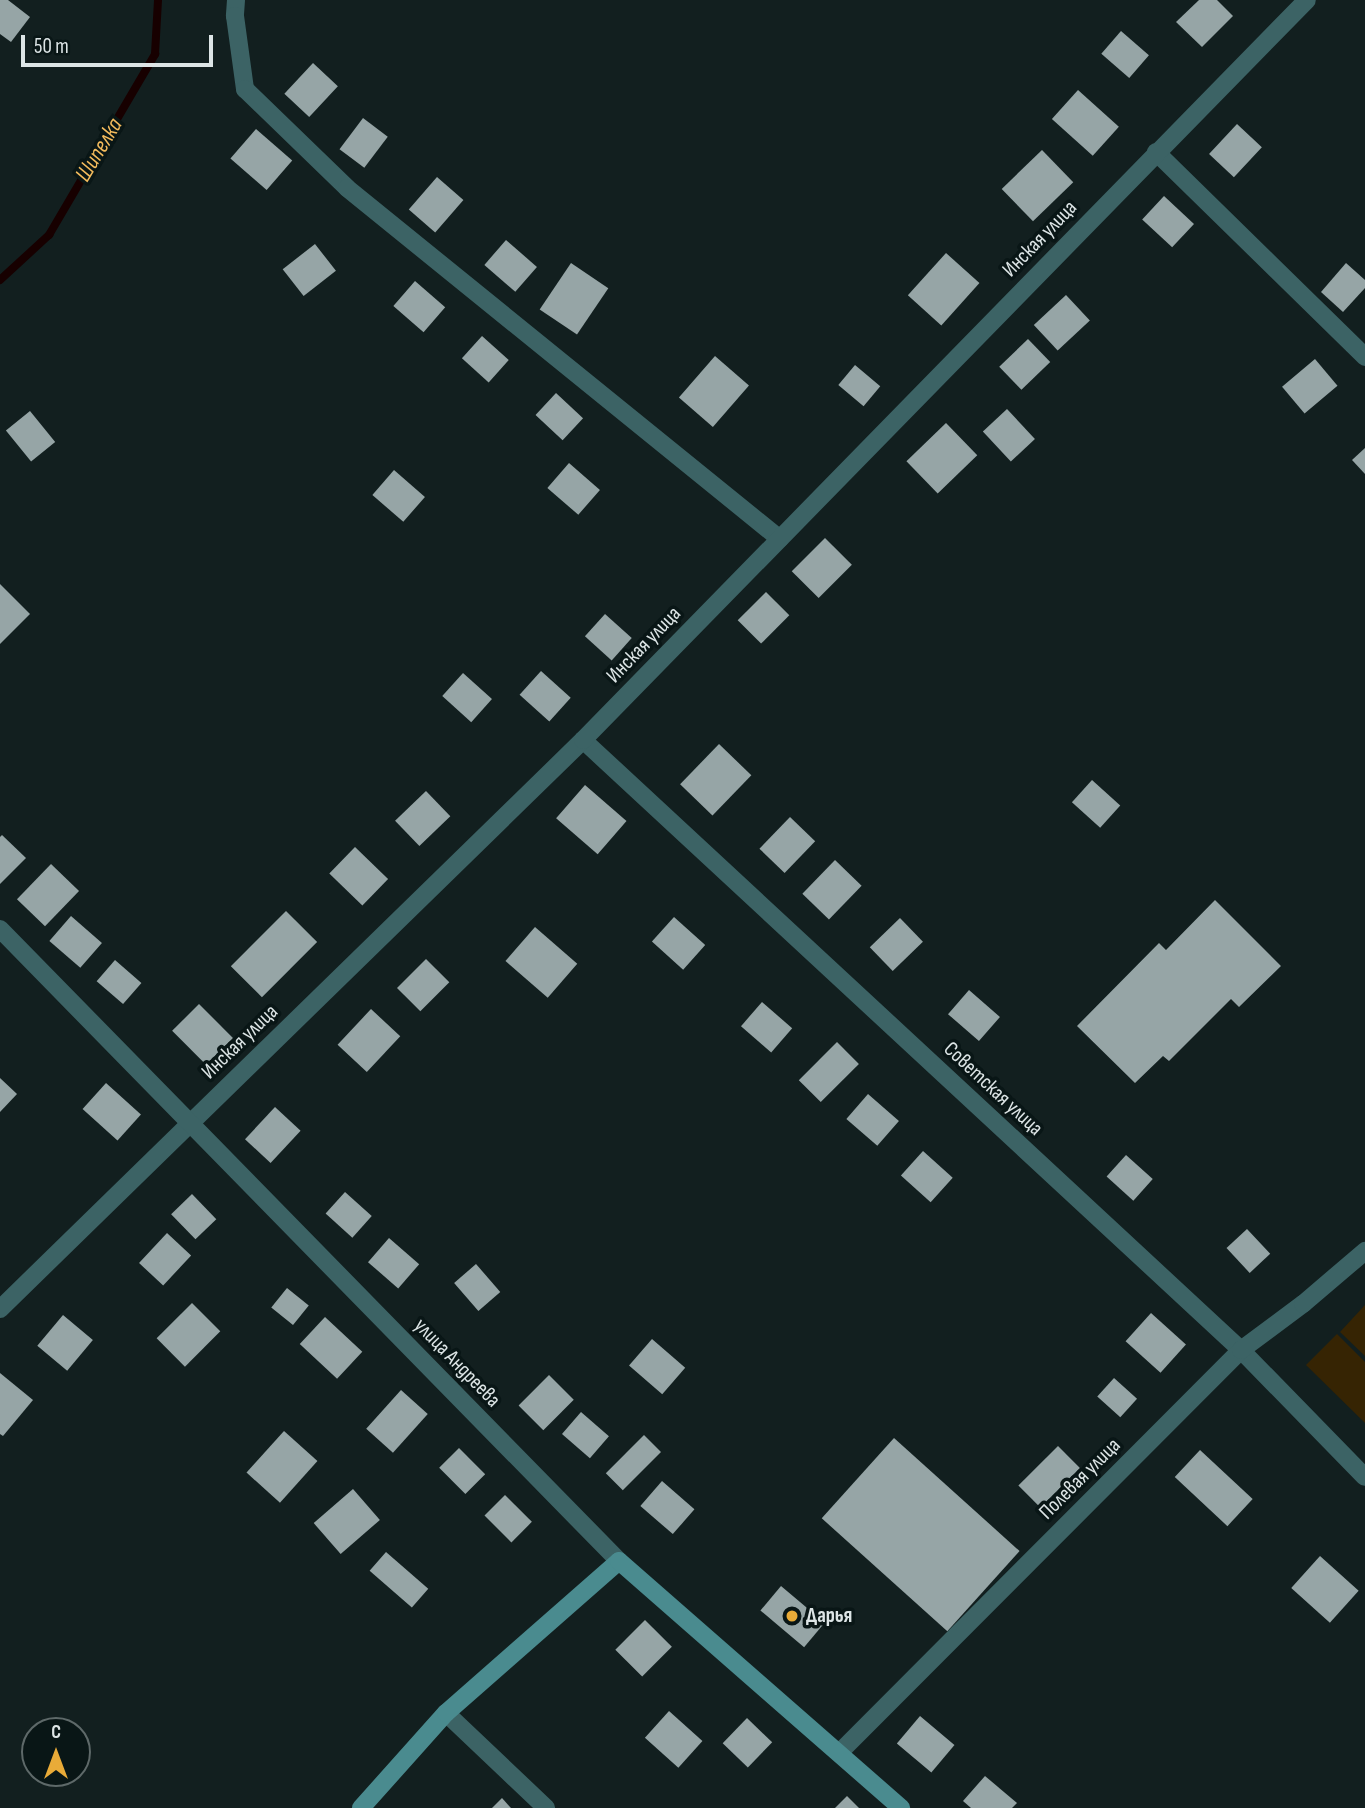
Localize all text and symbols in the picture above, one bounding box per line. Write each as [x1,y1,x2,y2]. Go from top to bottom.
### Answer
scale bar [24,21,217,65]
text: 50 m [34,34,69,59]
water label: Шипелка [69,113,129,187]
street label: Инская улица [997,196,1083,282]
street label: Инская улица [601,602,687,688]
street label: Инская улица [197,999,283,1085]
street label: Советская улица [938,1037,1048,1141]
street label: улица Андреева [408,1313,506,1413]
street label: Полевая улица [1034,1433,1126,1525]
place label: Дарья [806,1603,852,1629]
marker: Дарья [784,1608,800,1624]
north arrow [21,1717,91,1787]
text: С [51,1721,61,1744]

